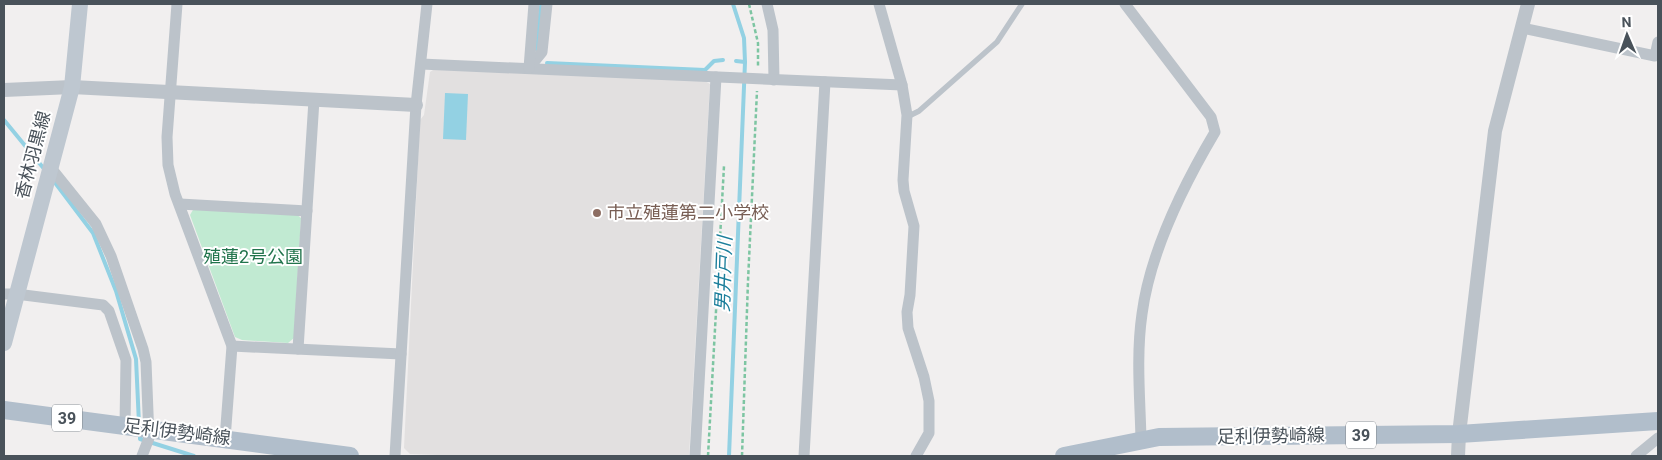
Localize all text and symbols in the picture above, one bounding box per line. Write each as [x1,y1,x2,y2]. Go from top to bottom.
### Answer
north arrow [1602,10,1652,60]
text: N [1621,14,1632,30]
street label: 香林羽黒線 [11,109,54,201]
place label: 市立殖蓮第二小学校 [607,202,769,223]
marker: 市立殖蓮第二小学校 [591,207,603,219]
water label: 男井戸川 [711,234,736,312]
park label: 殖蓮2号公園 [203,246,303,267]
road number: 39 [52,404,82,432]
street label: 足利伊勢崎線 [122,415,232,449]
road number: 39 [1346,422,1376,448]
street label: 足利伊勢崎線 [1217,424,1325,447]

